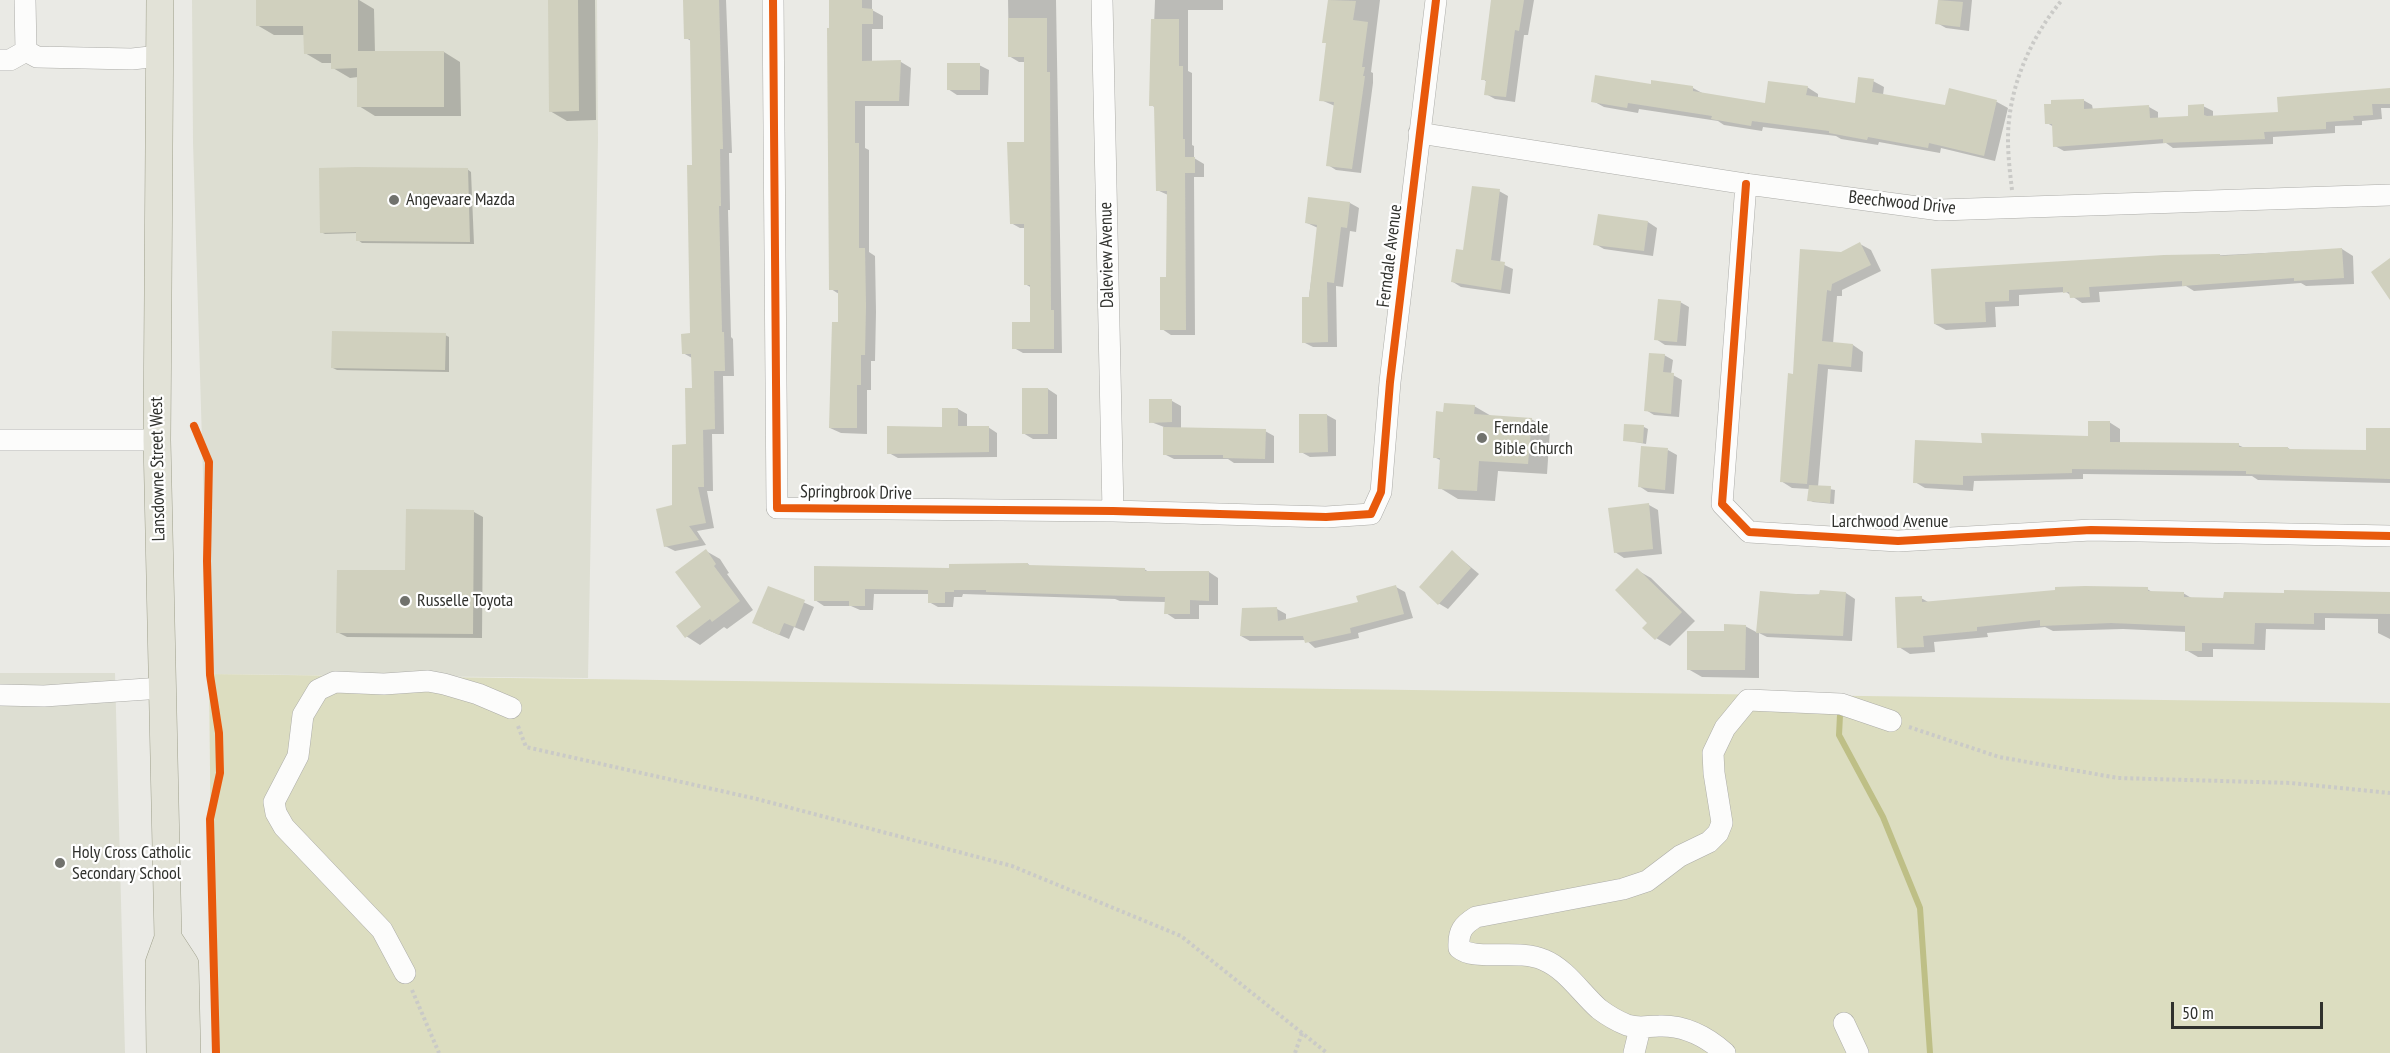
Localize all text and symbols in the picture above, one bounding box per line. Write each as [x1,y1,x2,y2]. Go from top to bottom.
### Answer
street label: Beechwood Drive [1847,187,1957,219]
place label: Angevaare Mazda [406,189,515,211]
marker: Angevaare Mazda [387,193,401,207]
street label: Daleview Avenue [1095,202,1119,308]
street label: Ferndale Avenue [1373,203,1407,309]
street label: Lansdowne Street West [146,397,170,541]
place label: Ferndale Bible Church [1494,417,1573,460]
marker: Ferndale Bible Church [1475,431,1489,445]
street label: Springbrook Drive [800,481,912,505]
street label: Larchwood Avenue [1832,511,1948,533]
place label: Russelle Toyota [417,590,513,612]
marker: Russelle Toyota [398,594,412,608]
place label: Holy Cross Catholic Secondary School [72,842,191,884]
marker: Holy Cross Catholic Secondary School [53,856,67,870]
scale bar [2174,990,2326,1028]
text: 50 m [2182,1001,2214,1024]

